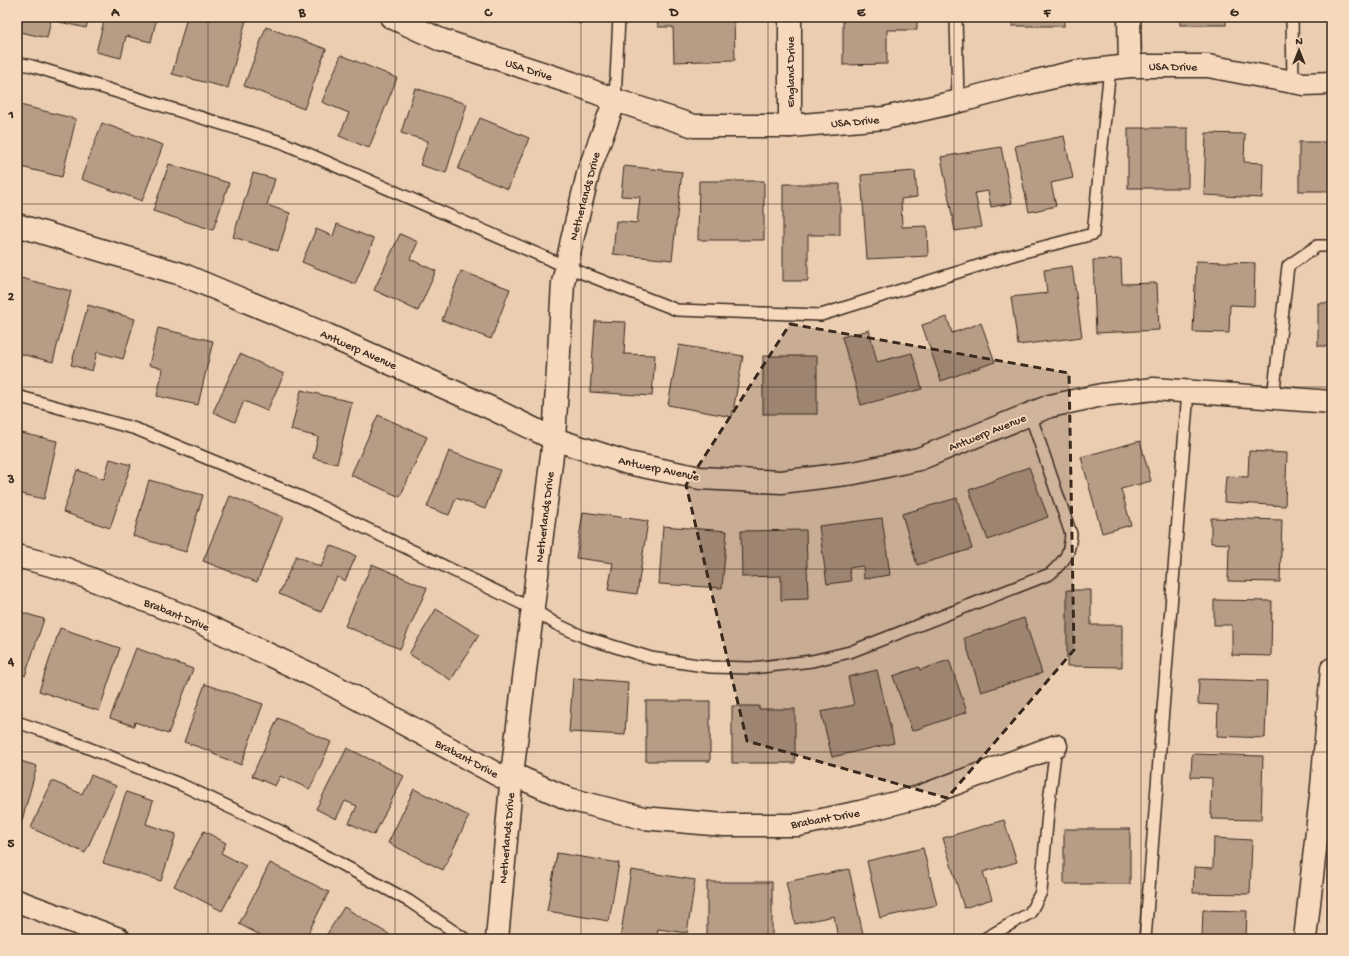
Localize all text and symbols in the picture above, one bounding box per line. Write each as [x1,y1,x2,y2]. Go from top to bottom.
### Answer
text: A [110,6,120,21]
text: B [298,6,307,21]
text: C [483,6,493,21]
text: D [669,6,679,21]
text: E [857,6,866,21]
text: F [1043,6,1052,21]
text: G [1230,6,1239,21]
north arrow [1279,30,1319,70]
street label: England Drive [785,36,799,108]
text: N [1295,36,1303,48]
street label: USA Drive [503,57,554,85]
street label: USA Drive [1149,61,1198,75]
text: 1 [7,108,14,123]
street label: USA Drive [830,114,881,132]
street label: Netherlands Drive [567,150,605,242]
text: 2 [8,290,15,305]
street label: Antwerp Avenue [318,328,399,374]
street label: Antwerp Avenue [947,412,1029,456]
street label: Antwerp Avenue [617,455,701,486]
street label: Netherlands Drive [533,470,559,563]
text: 3 [7,473,15,488]
street label: Brabant Drive [140,596,212,636]
text: 4 [7,655,15,670]
street label: Brabant Drive [431,737,501,783]
street label: Netherlands Drive [497,791,519,884]
street label: Brabant Drive [789,807,862,833]
text: 5 [8,837,15,852]

